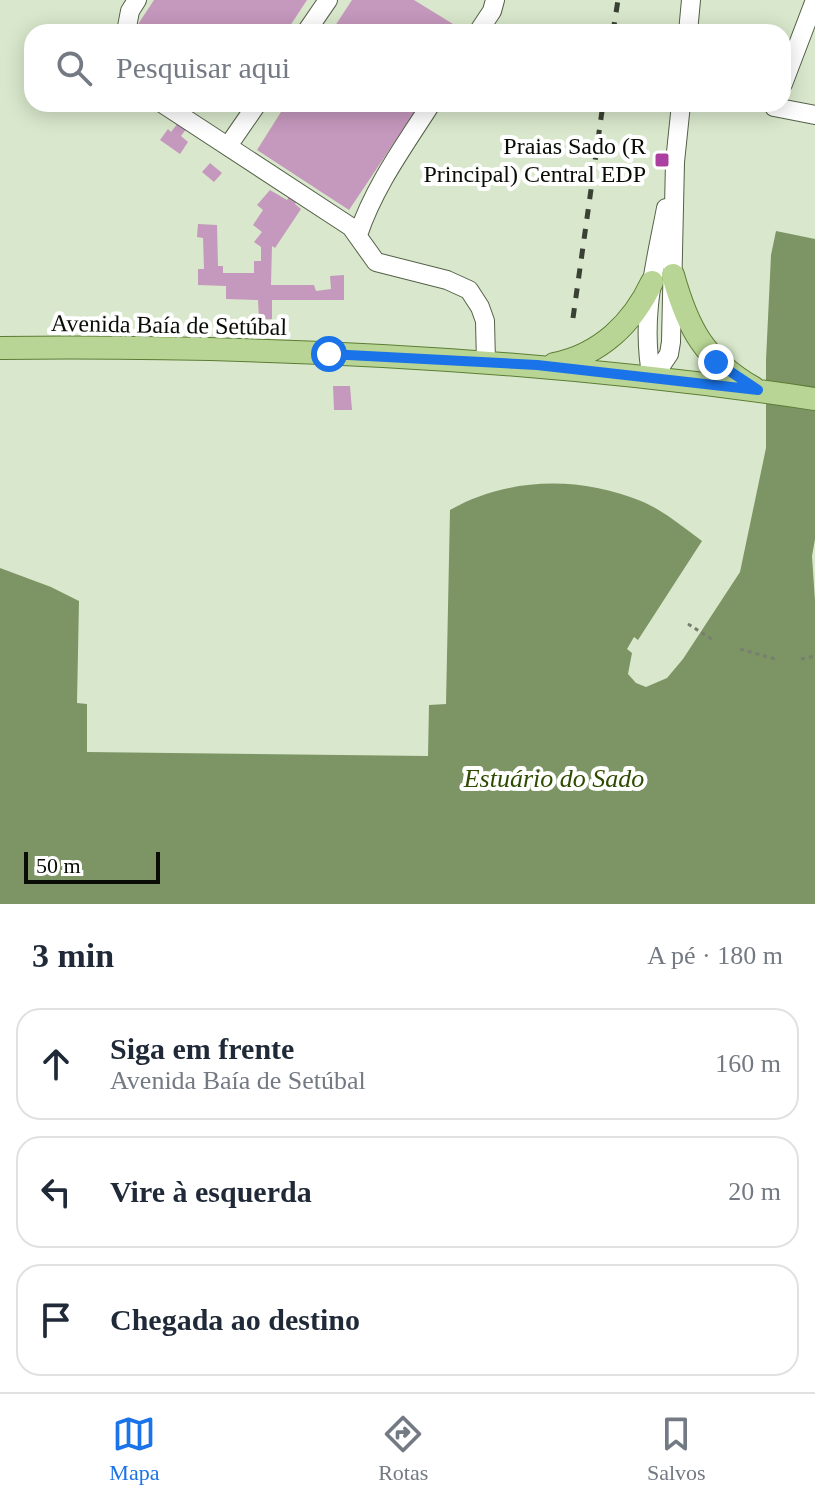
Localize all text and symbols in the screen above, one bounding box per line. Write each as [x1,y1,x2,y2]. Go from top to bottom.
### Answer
search box [24,24,791,112]
icon: search [52,46,96,90]
text: Pesquisar aqui [116,51,290,84]
place label: Praias Sado (R Principal) Central EDP [423,133,646,187]
marker: Praias Sado (R Principal) Central EDP [653,151,671,169]
street label: Avenida Baía de Setúbal [51,310,288,340]
route start [311,336,347,372]
route end [698,344,734,380]
water label: Estuário do Sado [463,764,644,793]
scale bar [24,848,160,884]
text: 50 m [36,853,81,878]
text: 3 min [32,937,114,974]
text: A pé · 180 m [647,941,783,970]
text: Siga em frente [110,1032,294,1065]
icon: ahead [34,1042,78,1086]
text: 160 m [715,1049,781,1078]
text: Avenida Baía de Setúbal [110,1066,366,1095]
icon: left [34,1170,78,1214]
text: Vire à esquerda [110,1175,312,1208]
text: 20 m [728,1177,781,1206]
icon: arrive [34,1298,78,1342]
text: Chegada ao destino [110,1303,360,1336]
tab: Mapa [109,1412,159,1486]
tab: Rotas [378,1412,428,1486]
tab: Salvos [647,1412,706,1486]

